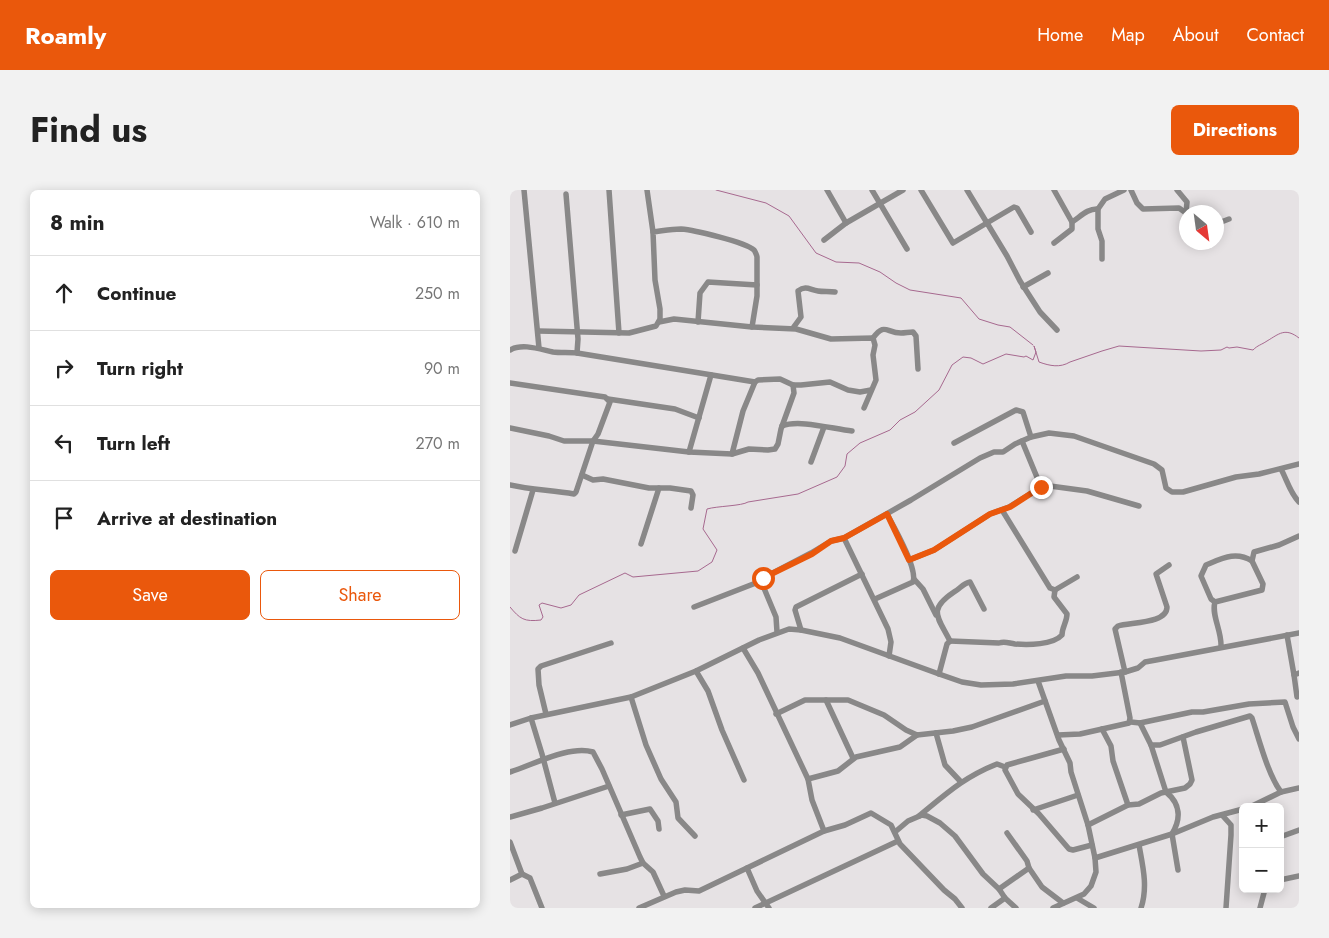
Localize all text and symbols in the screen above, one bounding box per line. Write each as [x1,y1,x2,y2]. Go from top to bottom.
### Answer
text: Roamly [25,18,106,53]
text: Home [1037,22,1083,48]
text: Map [1111,22,1145,48]
text: About [1173,22,1218,48]
text: Contact [1246,22,1304,48]
text: Find us [30,105,147,155]
button: Directions [1171,105,1299,155]
north arrow [1179,205,1224,250]
text: 8 min [50,208,105,238]
text: Walk · 610 m [370,211,460,234]
icon: ahead [50,279,78,307]
text: Continue [97,280,176,307]
text: 250 m [415,282,460,305]
icon: right [50,354,78,382]
text: Turn right [97,355,183,382]
text: 90 m [424,357,460,380]
icon: left [50,429,78,457]
text: Turn left [97,430,170,457]
text: 270 m [416,432,460,455]
route end [1030,476,1053,499]
icon: arrive [50,504,78,532]
text: Arrive at destination [97,505,277,532]
route start [752,567,775,590]
button: Save [50,570,250,620]
button: Share [260,570,460,620]
map controls [1239,803,1284,893]
button: + [1239,803,1284,848]
button: − [1239,848,1284,893]

